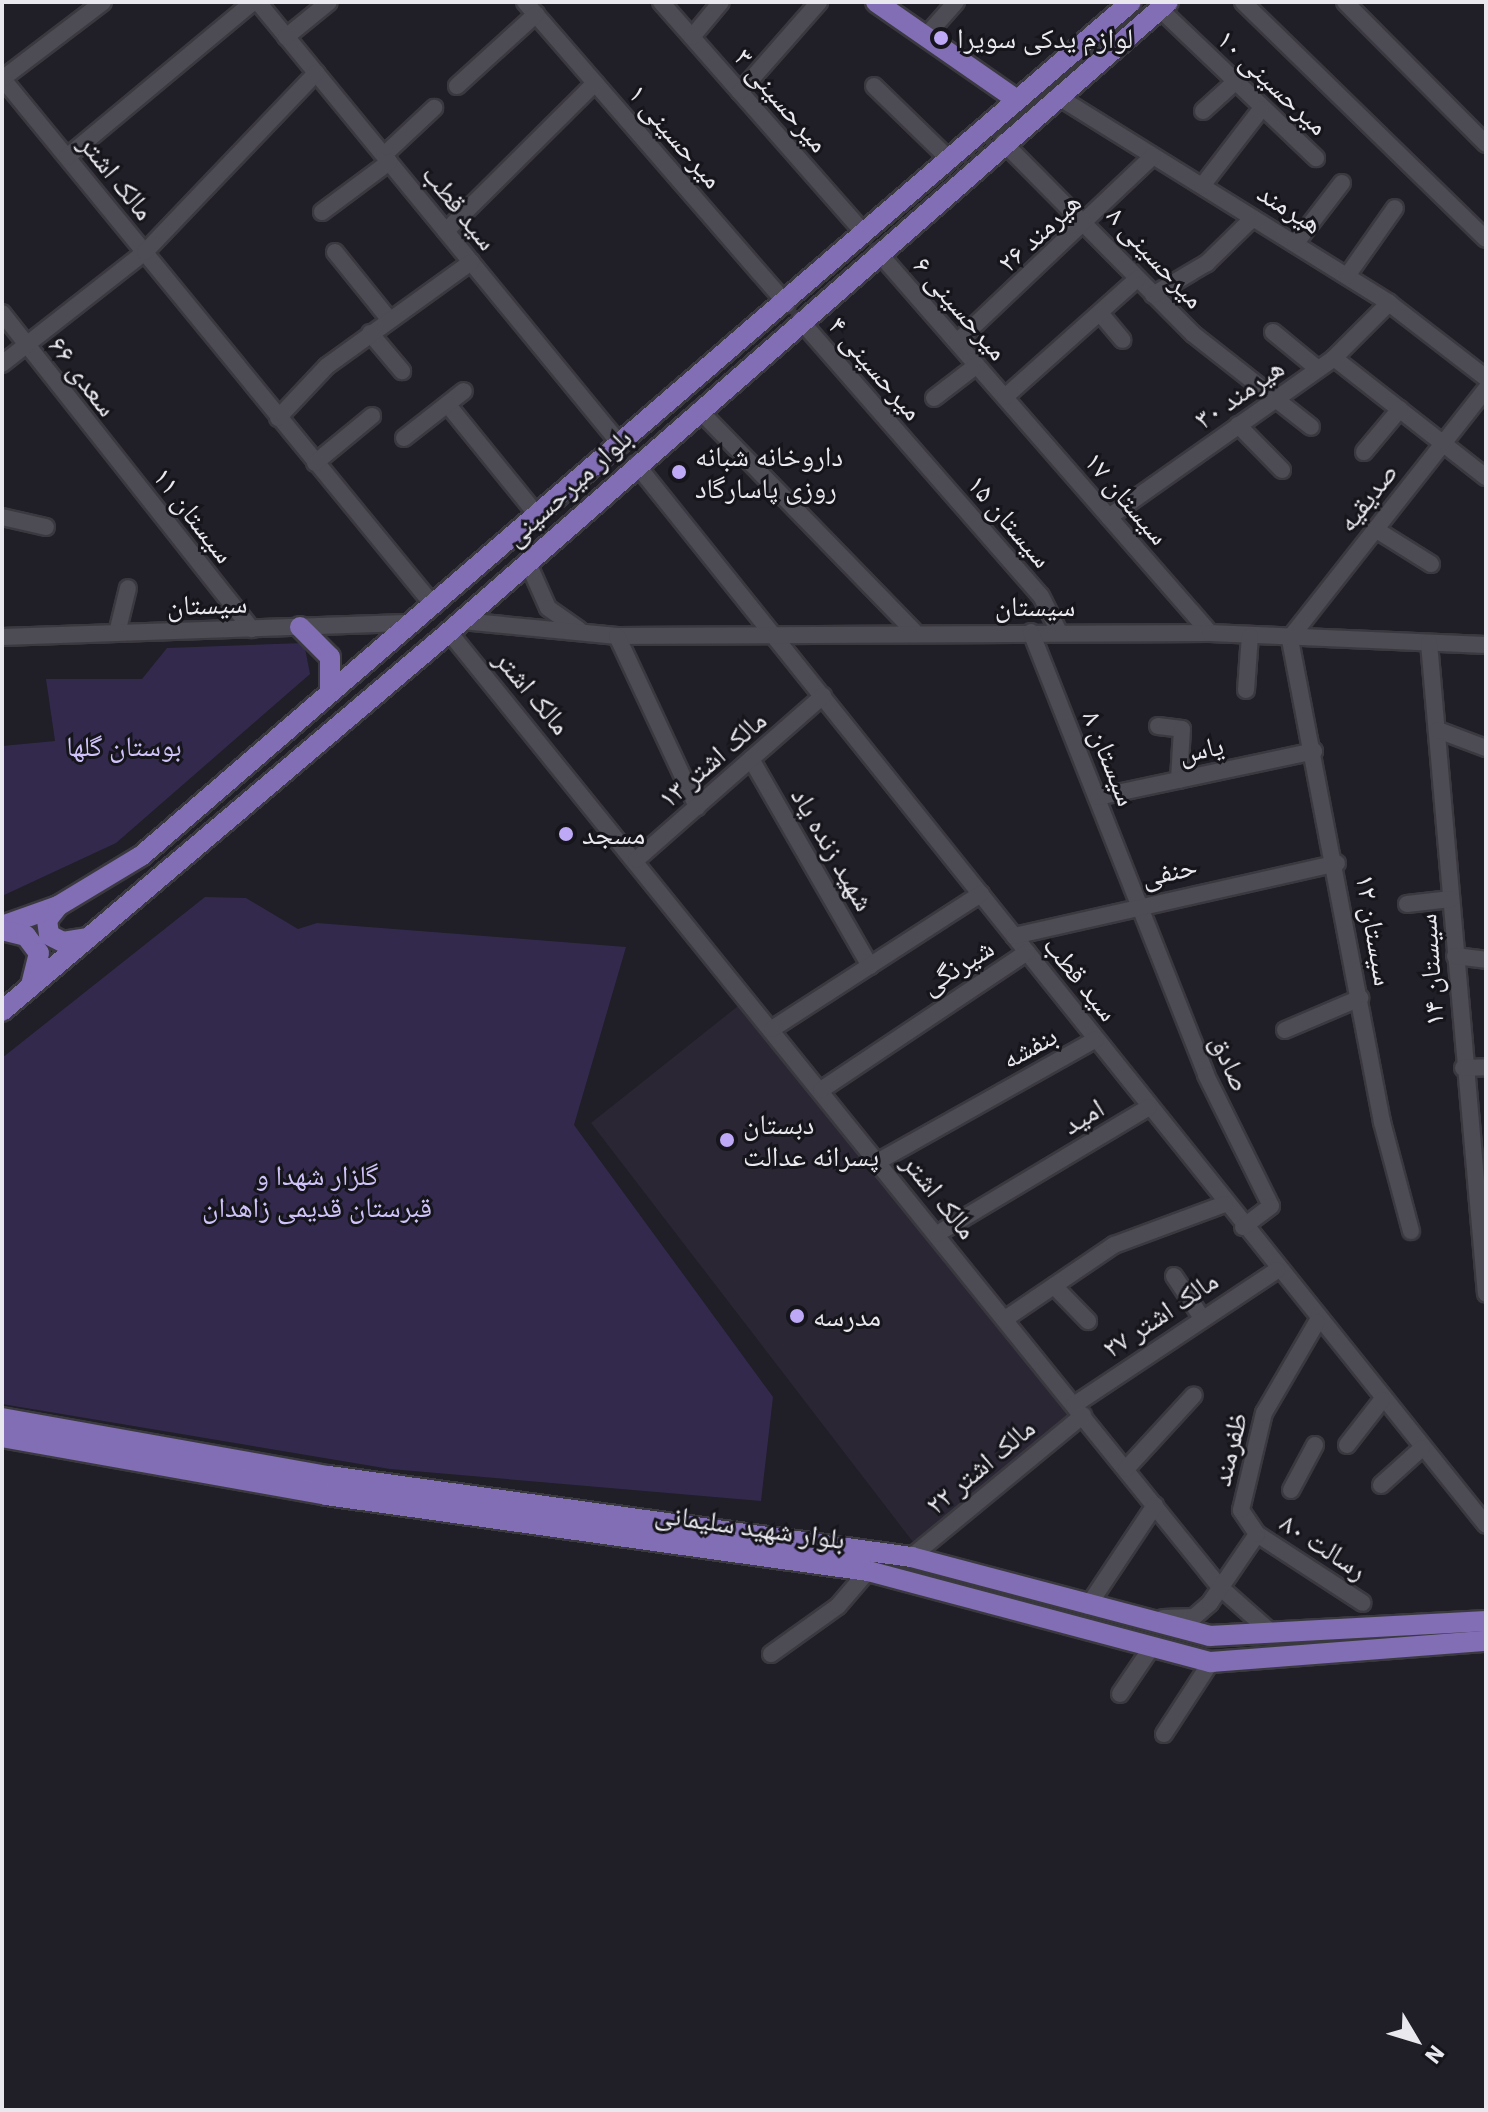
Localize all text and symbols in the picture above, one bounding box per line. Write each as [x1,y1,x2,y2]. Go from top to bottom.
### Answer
place label: لوازم یدکی سویرا [957,21,1133,55]
street label: میرحسینی ۱۰ [1210,22,1336,142]
marker: لوازم یدکی سویرا [932,29,950,47]
street label: میرحسینی ۳ [728,41,836,159]
street label: میرحسینی ۱ [622,77,730,195]
street label: مالک اشتر [72,127,162,227]
street label: سید قطب [415,157,505,257]
street label: هیرمند [1251,175,1329,241]
street label: هیرمند ۲۶ [990,185,1088,279]
street label: میرحسینی ۸ [1100,199,1212,315]
street label: میرحسینی ۶ [907,249,1015,367]
street label: میرحسینی ۴ [822,309,930,427]
street label: سعدی ۶۶ [41,329,125,423]
street label: هیرمند ۳۰ [1188,350,1290,436]
street label: بلوار میرحسینی [497,421,639,553]
place label: داروخانه شبانه روزی پاسارگاد [695,439,843,505]
street label: سیستان ۱۷ [1077,445,1177,551]
street label: صدیقیه [1330,456,1404,538]
street label: سیستان ۱۱ [146,460,242,570]
marker: داروخانه شبانه روزی پاسارگاد [670,463,688,481]
street label: سیستان ۱۵ [960,468,1060,574]
street label: سیستان [166,586,248,622]
street label: سیستان [995,589,1075,623]
street label: مالک اشتر [488,643,578,741]
street label: مالک اشتر ۱۳ [651,703,773,815]
street label: سیستان ۸ [1076,705,1144,811]
street label: یاس [1175,728,1227,770]
park label: بوستان گلها [66,729,182,763]
street label: شهید زنده یاد [784,781,882,917]
place label: مسجد [582,817,645,851]
marker: مسجد [557,825,575,843]
street label: حنفی [1138,849,1200,893]
street label: سیستان ۱۲ [1349,872,1401,988]
street label: سیستان ۱۴ [1409,913,1451,1027]
street label: سید قطب [1036,928,1126,1028]
street label: شیرنگی [914,931,1000,1001]
street label: بنفشه [996,1018,1062,1076]
street label: صادق [1204,1029,1258,1097]
street label: امید [1056,1091,1110,1141]
place label: دبستان پسرانه عدالت [743,1107,879,1173]
marker: دبستان پسرانه عدالت [718,1131,736,1149]
street label: مالک اشتر [895,1146,985,1246]
park label: گلزار شهدا و قبرستان قدیمی زاهدان [202,1158,432,1224]
street label: مالک اشتر ۲۷ [1096,1263,1224,1365]
place label: مدرسه [813,1299,881,1333]
marker: مدرسه [788,1307,806,1325]
street label: ظفرمند [1204,1409,1254,1489]
street label: مالک اشتر ۲۲ [919,1411,1041,1521]
street label: بلوار شهید سلیمانی [653,1496,847,1556]
street label: رسالت ۸۰ [1274,1506,1374,1586]
north arrow [1376,2000,1456,2080]
text: N [1419,2040,1452,2070]

